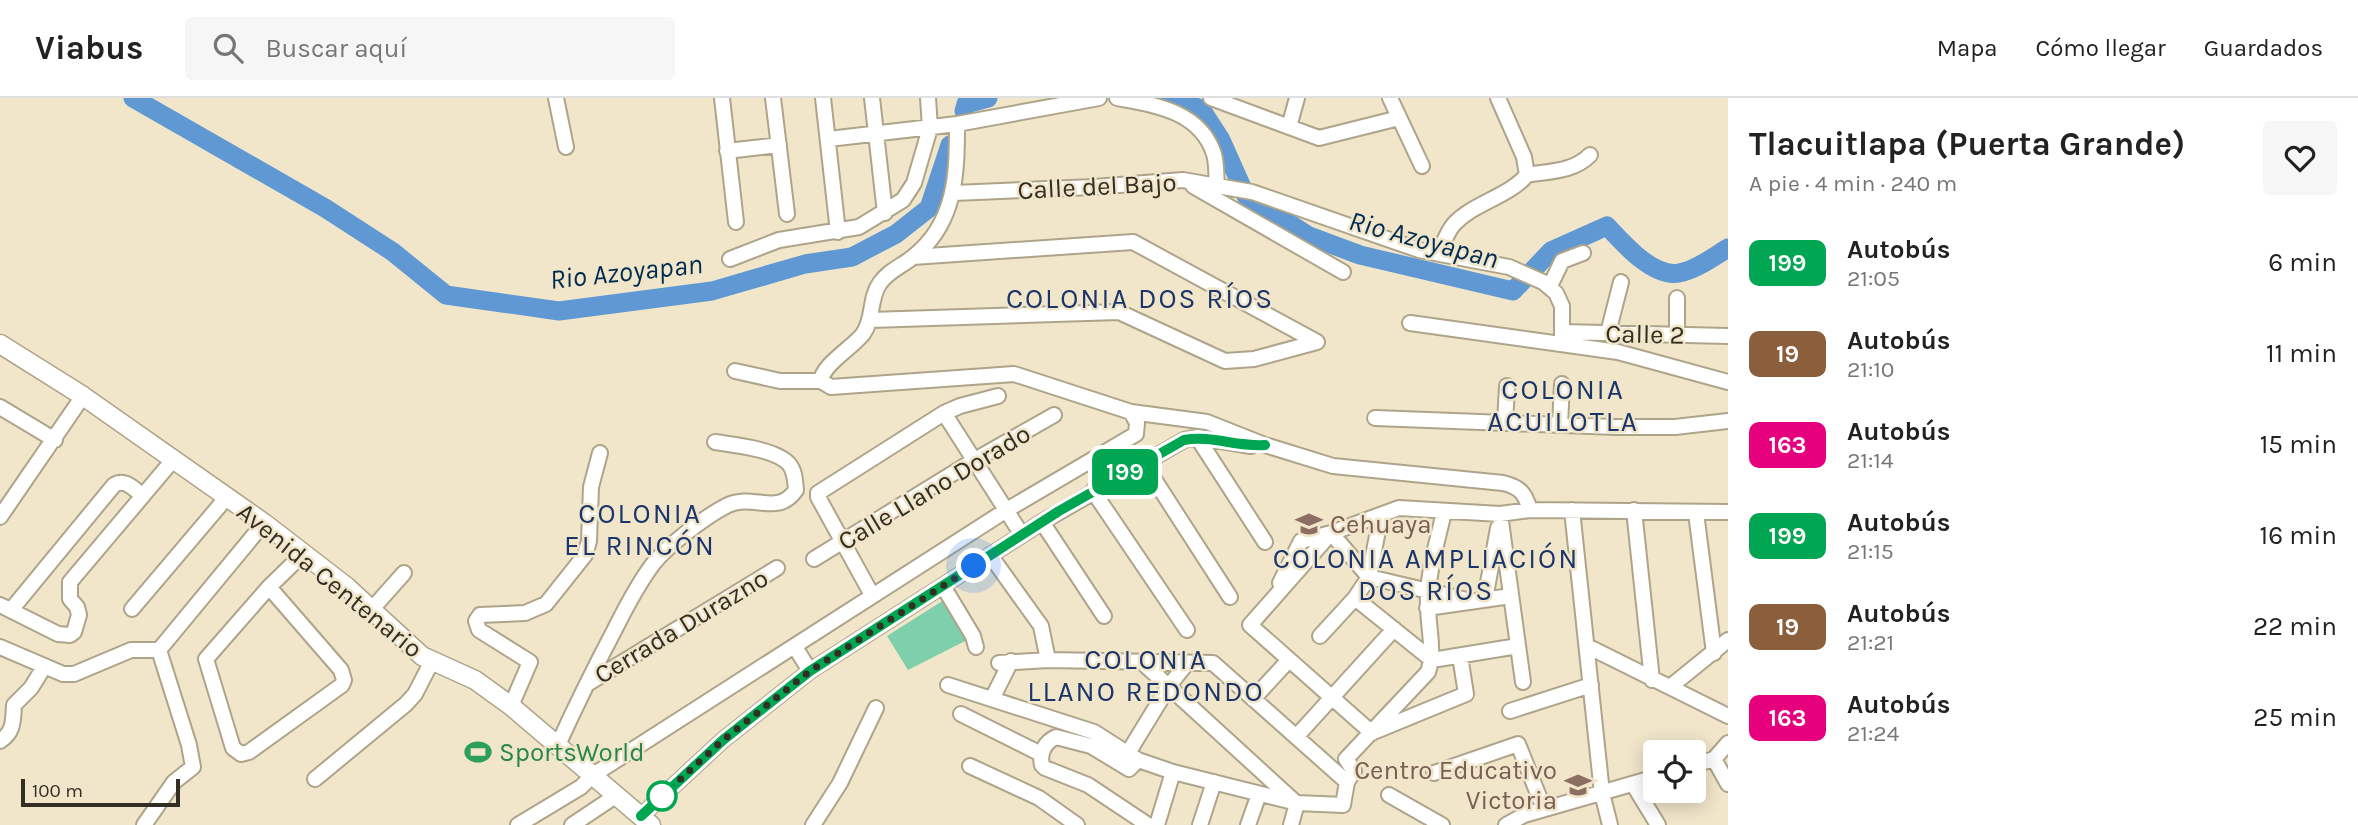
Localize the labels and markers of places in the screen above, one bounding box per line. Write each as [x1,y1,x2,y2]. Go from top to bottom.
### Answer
school or university icon: Cehuaya [1294,509,1324,539]
place label: Cehuaya [1330,509,1431,540]
sports icon: SportsWorld [463,737,493,767]
place label: SportsWorld [499,737,645,768]
place label: Centro Educativo Victoria [1354,755,1557,816]
school or university icon: Centro Educativo Victoria [1563,770,1593,800]
unlabelled marker [647,781,677,811]

